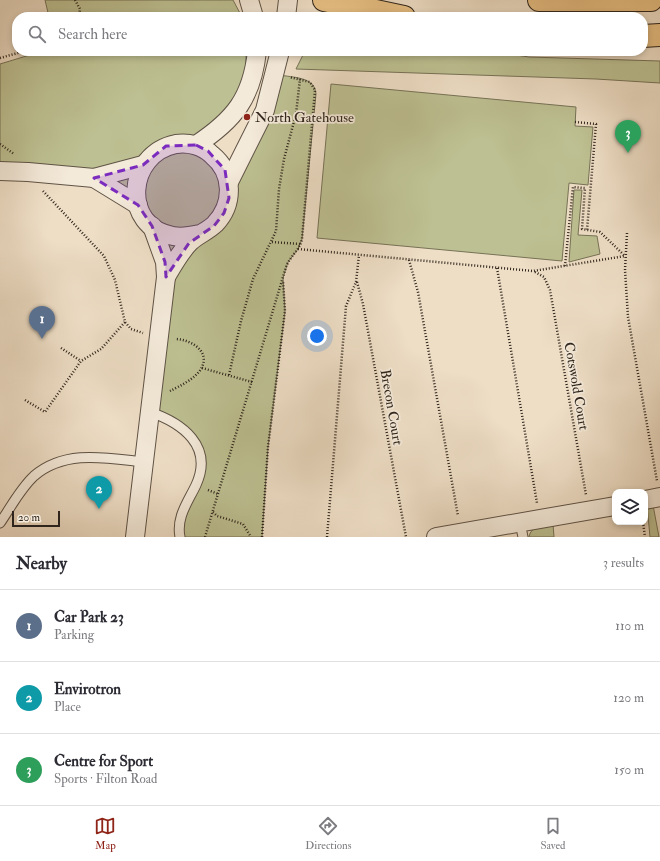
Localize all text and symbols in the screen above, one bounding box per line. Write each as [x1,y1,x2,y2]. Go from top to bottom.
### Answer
search box [12,12,648,56]
icon: search [26,23,48,45]
text: Search here [58,25,127,44]
place label: North Gatehouse [255,109,354,126]
marker: North Gatehouse [242,112,252,122]
pin: 3 [615,120,641,153]
pin: 1 [29,306,55,339]
your location [307,326,327,346]
street label: Cotswold Court [560,341,593,432]
street label: Brecon Court [376,368,407,447]
pin: 2 [86,476,112,509]
map controls [612,489,648,525]
button: layers [612,489,648,525]
scale bar [12,509,60,528]
text: 20 m [18,511,40,524]
text: Nearby [16,553,67,574]
text: 3 results [603,555,644,571]
text: Car Park 23 [54,608,124,627]
text: 1 [27,618,31,634]
text: 110 m [615,618,644,634]
text: Parking [54,627,94,643]
text: Envirotron [54,680,121,699]
text: 2 [26,690,32,706]
text: 120 m [613,690,644,706]
text: Place [54,699,81,715]
text: Centre for Sport [54,752,153,771]
text: 3 [27,762,32,778]
text: 150 m [614,762,644,778]
text: Sports · Filton Road [54,771,157,787]
tab: Map [94,815,116,852]
tab: Directions [305,815,352,852]
tab: Saved [540,815,566,852]

